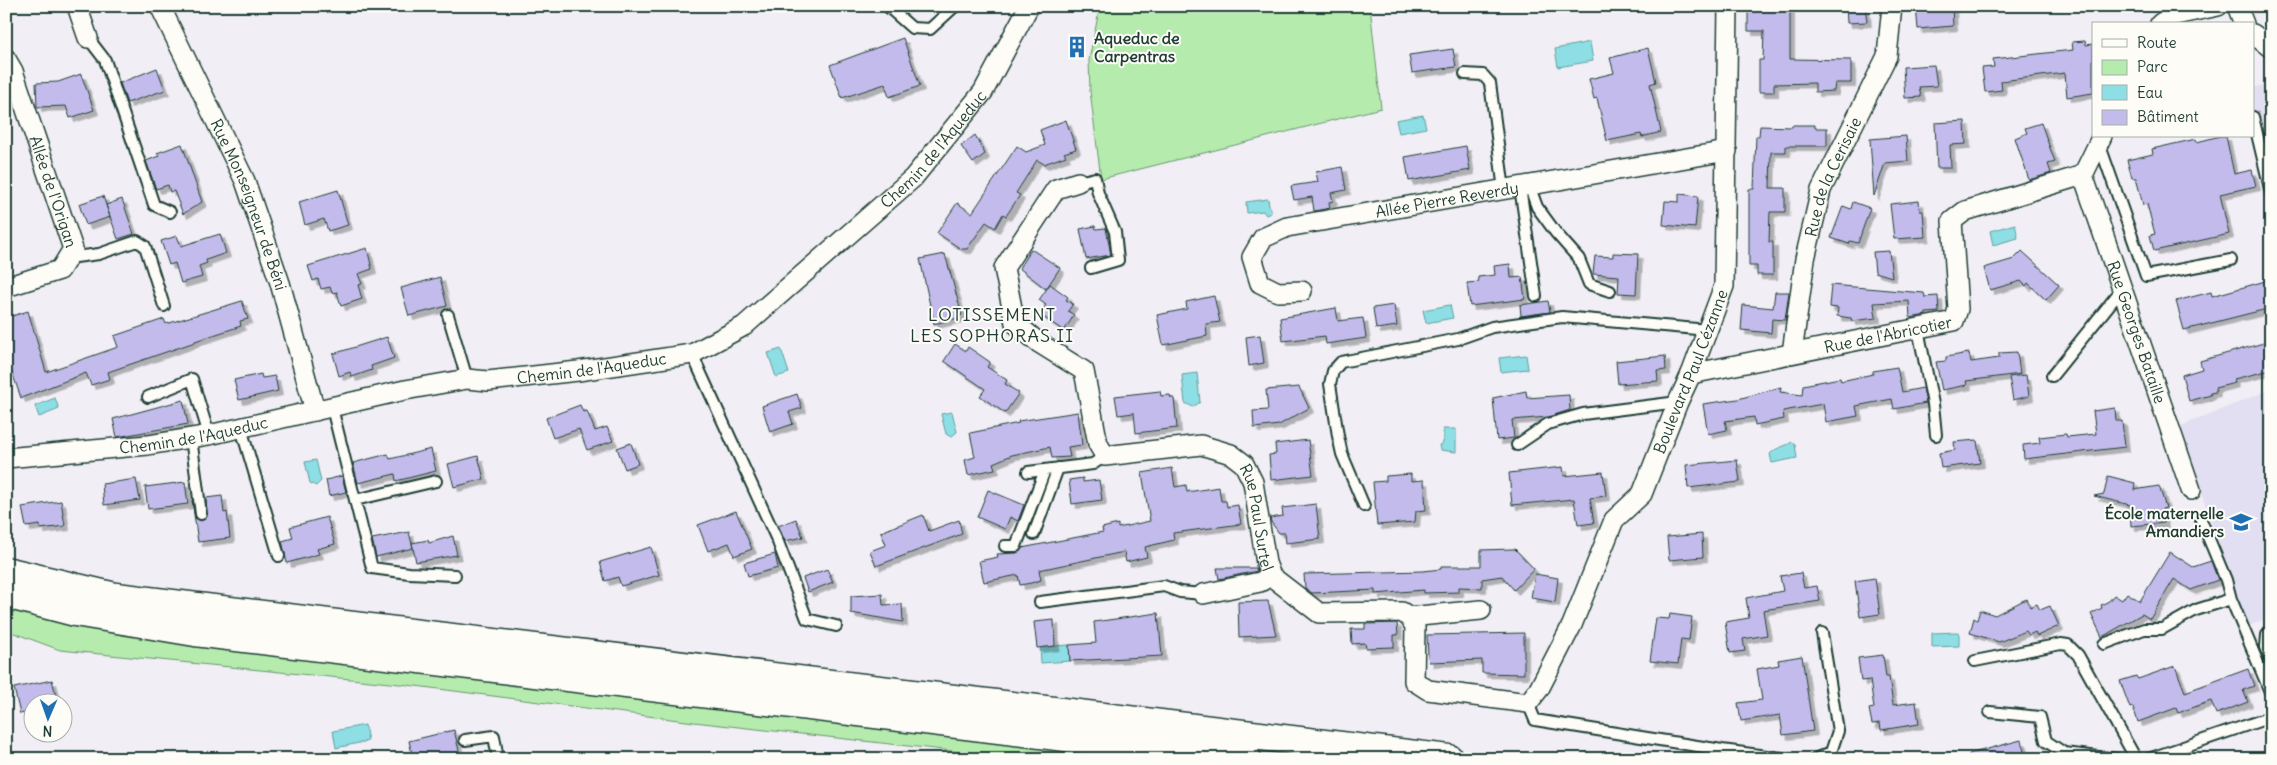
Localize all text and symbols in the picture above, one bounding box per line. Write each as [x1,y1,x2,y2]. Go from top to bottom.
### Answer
legend [2092,22,2254,138]
place label: Aqueduc de Carpentras [1094,28,1180,67]
text: Route [2137,33,2177,52]
building icon: Aqueduc de Carpentras [1064,34,1090,60]
text: Parc [2137,57,2168,76]
text: Eau [2137,83,2163,102]
street label: Chemin de l'Aqueduc [876,86,990,212]
text: Bâtiment [2137,107,2199,126]
street label: Rue de la Cerisaie [1801,114,1865,239]
street label: Rue Monseigneur de Béni [206,116,291,292]
street label: Allée de l'Origan [25,133,82,250]
street label: Allée Pierre Reverdy [1374,177,1520,222]
street label: Rue Georges Bataille [2103,258,2171,406]
street label: Boulevard Paul Cézanne [1649,287,1732,457]
district label: LOTISSEMENT LES SOPHORAS II [910,303,1074,347]
street label: Rue de l'Abricotier [1822,312,1954,357]
street label: Chemin de l'Aqueduc [516,348,668,388]
street label: Chemin de l'Aqueduc [118,412,270,458]
street label: Rue Paul Surtel [1235,460,1278,574]
place label: École maternelle Amandiers [2105,503,2224,541]
school or university icon: École maternelle Amandiers [2228,509,2254,535]
north arrow [22,692,72,742]
text: N [42,722,53,740]

